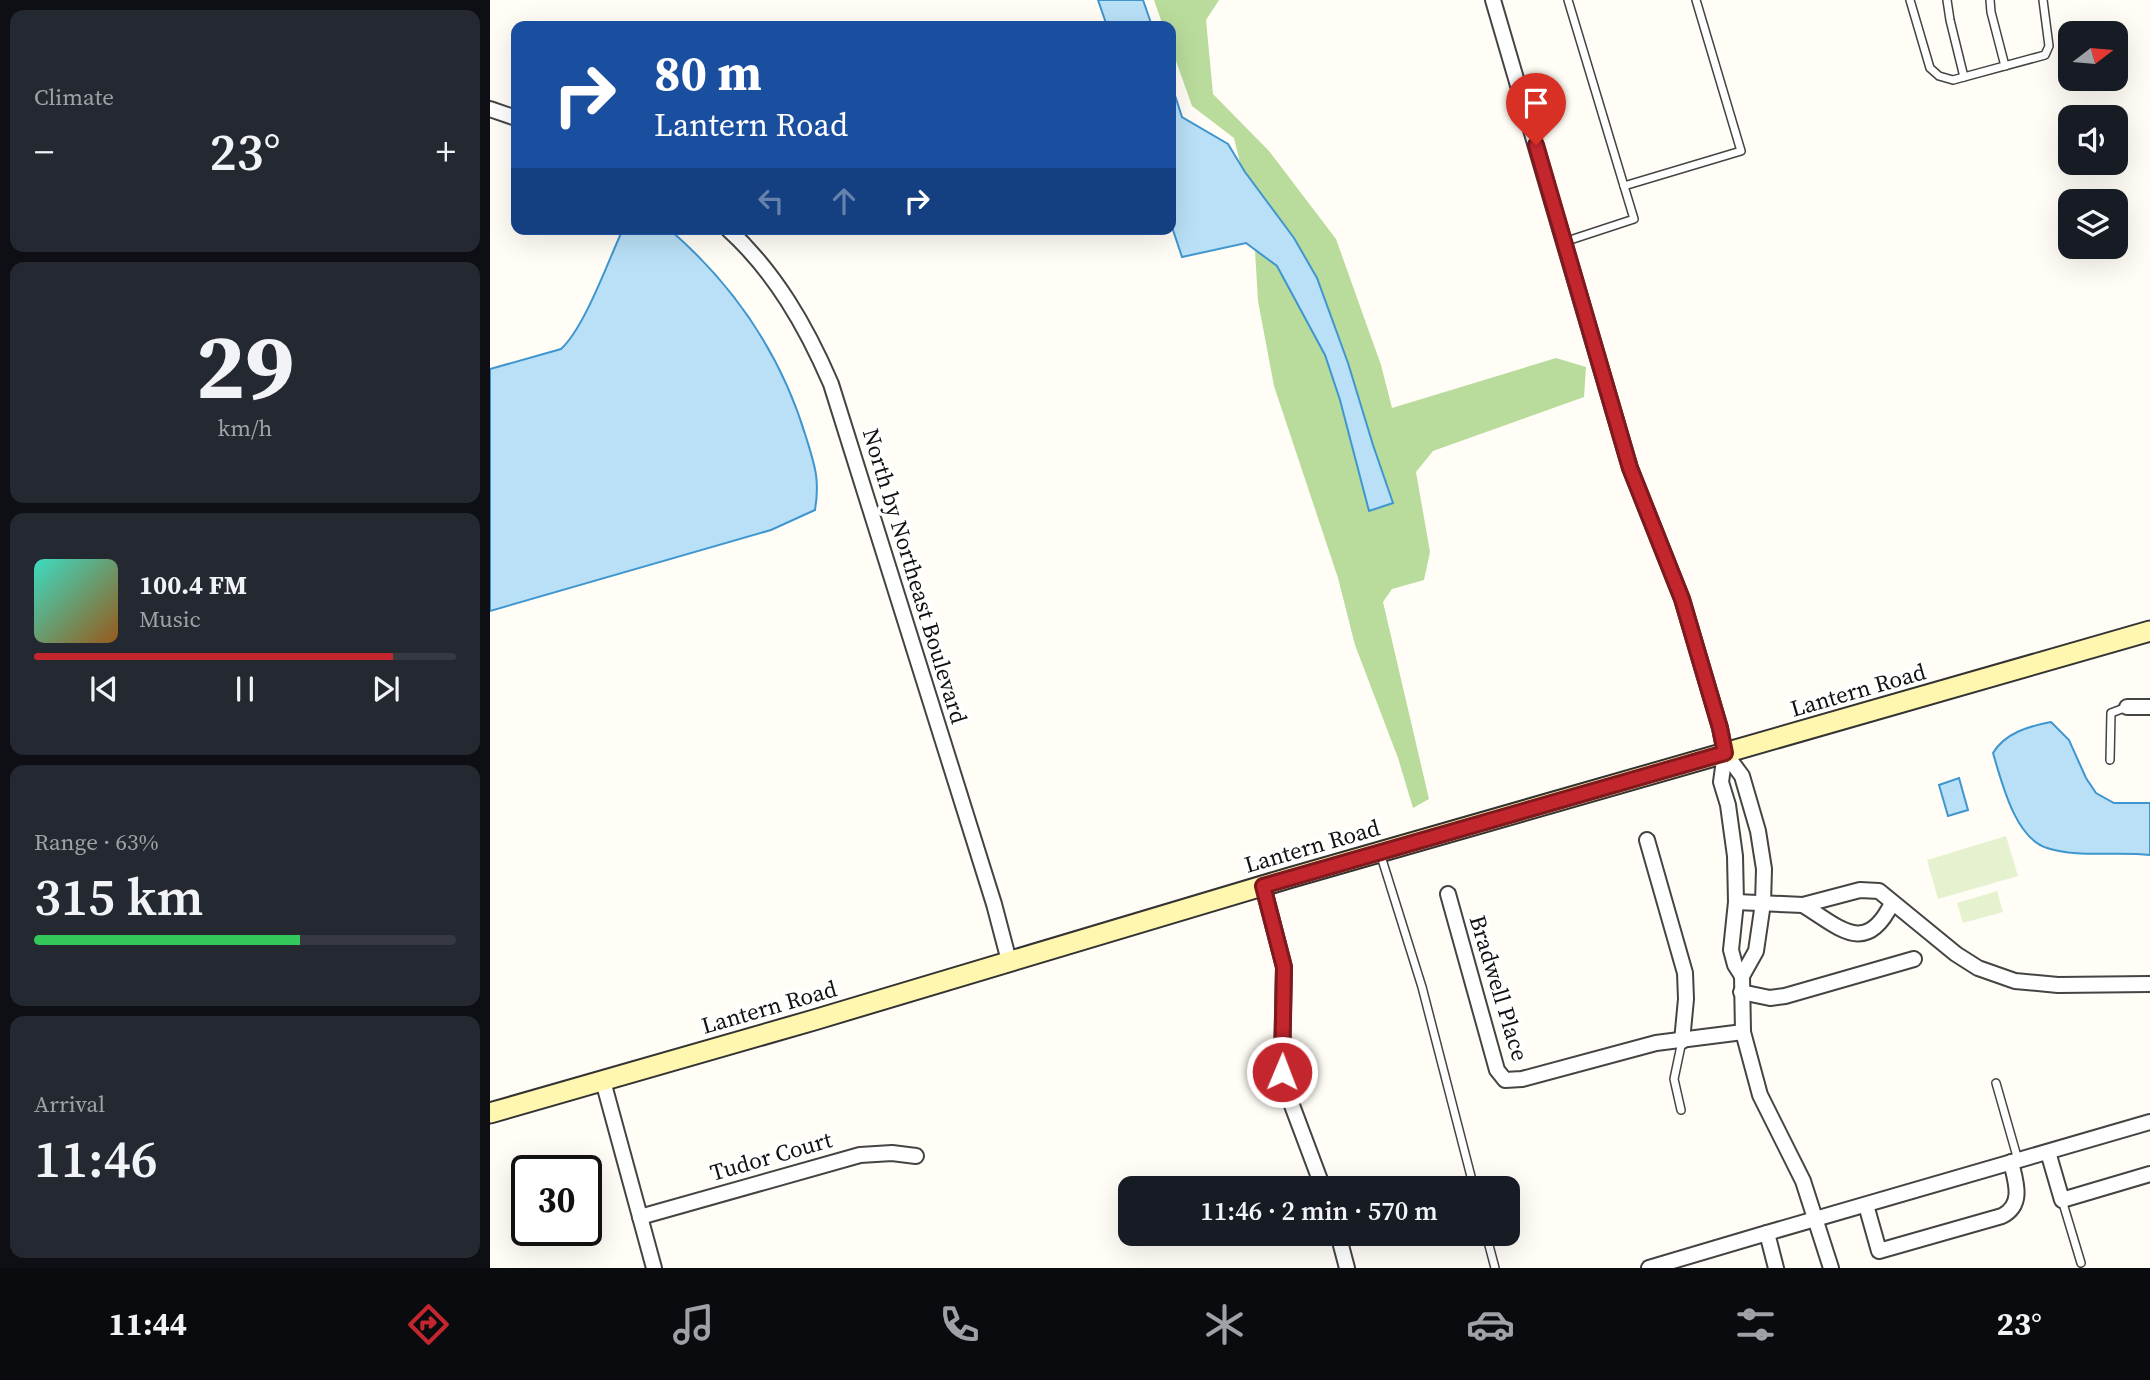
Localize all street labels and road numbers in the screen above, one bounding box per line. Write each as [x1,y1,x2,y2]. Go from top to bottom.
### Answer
street label: North by Northeast Boulevard [855,425,975,727]
street label: Lantern Road [1787,655,1929,725]
street label: Lantern Road [1241,811,1383,881]
street label: Bradwell Place [1462,911,1536,1065]
street label: Lantern Road [698,972,840,1042]
street label: Tudor Court [706,1123,836,1189]

